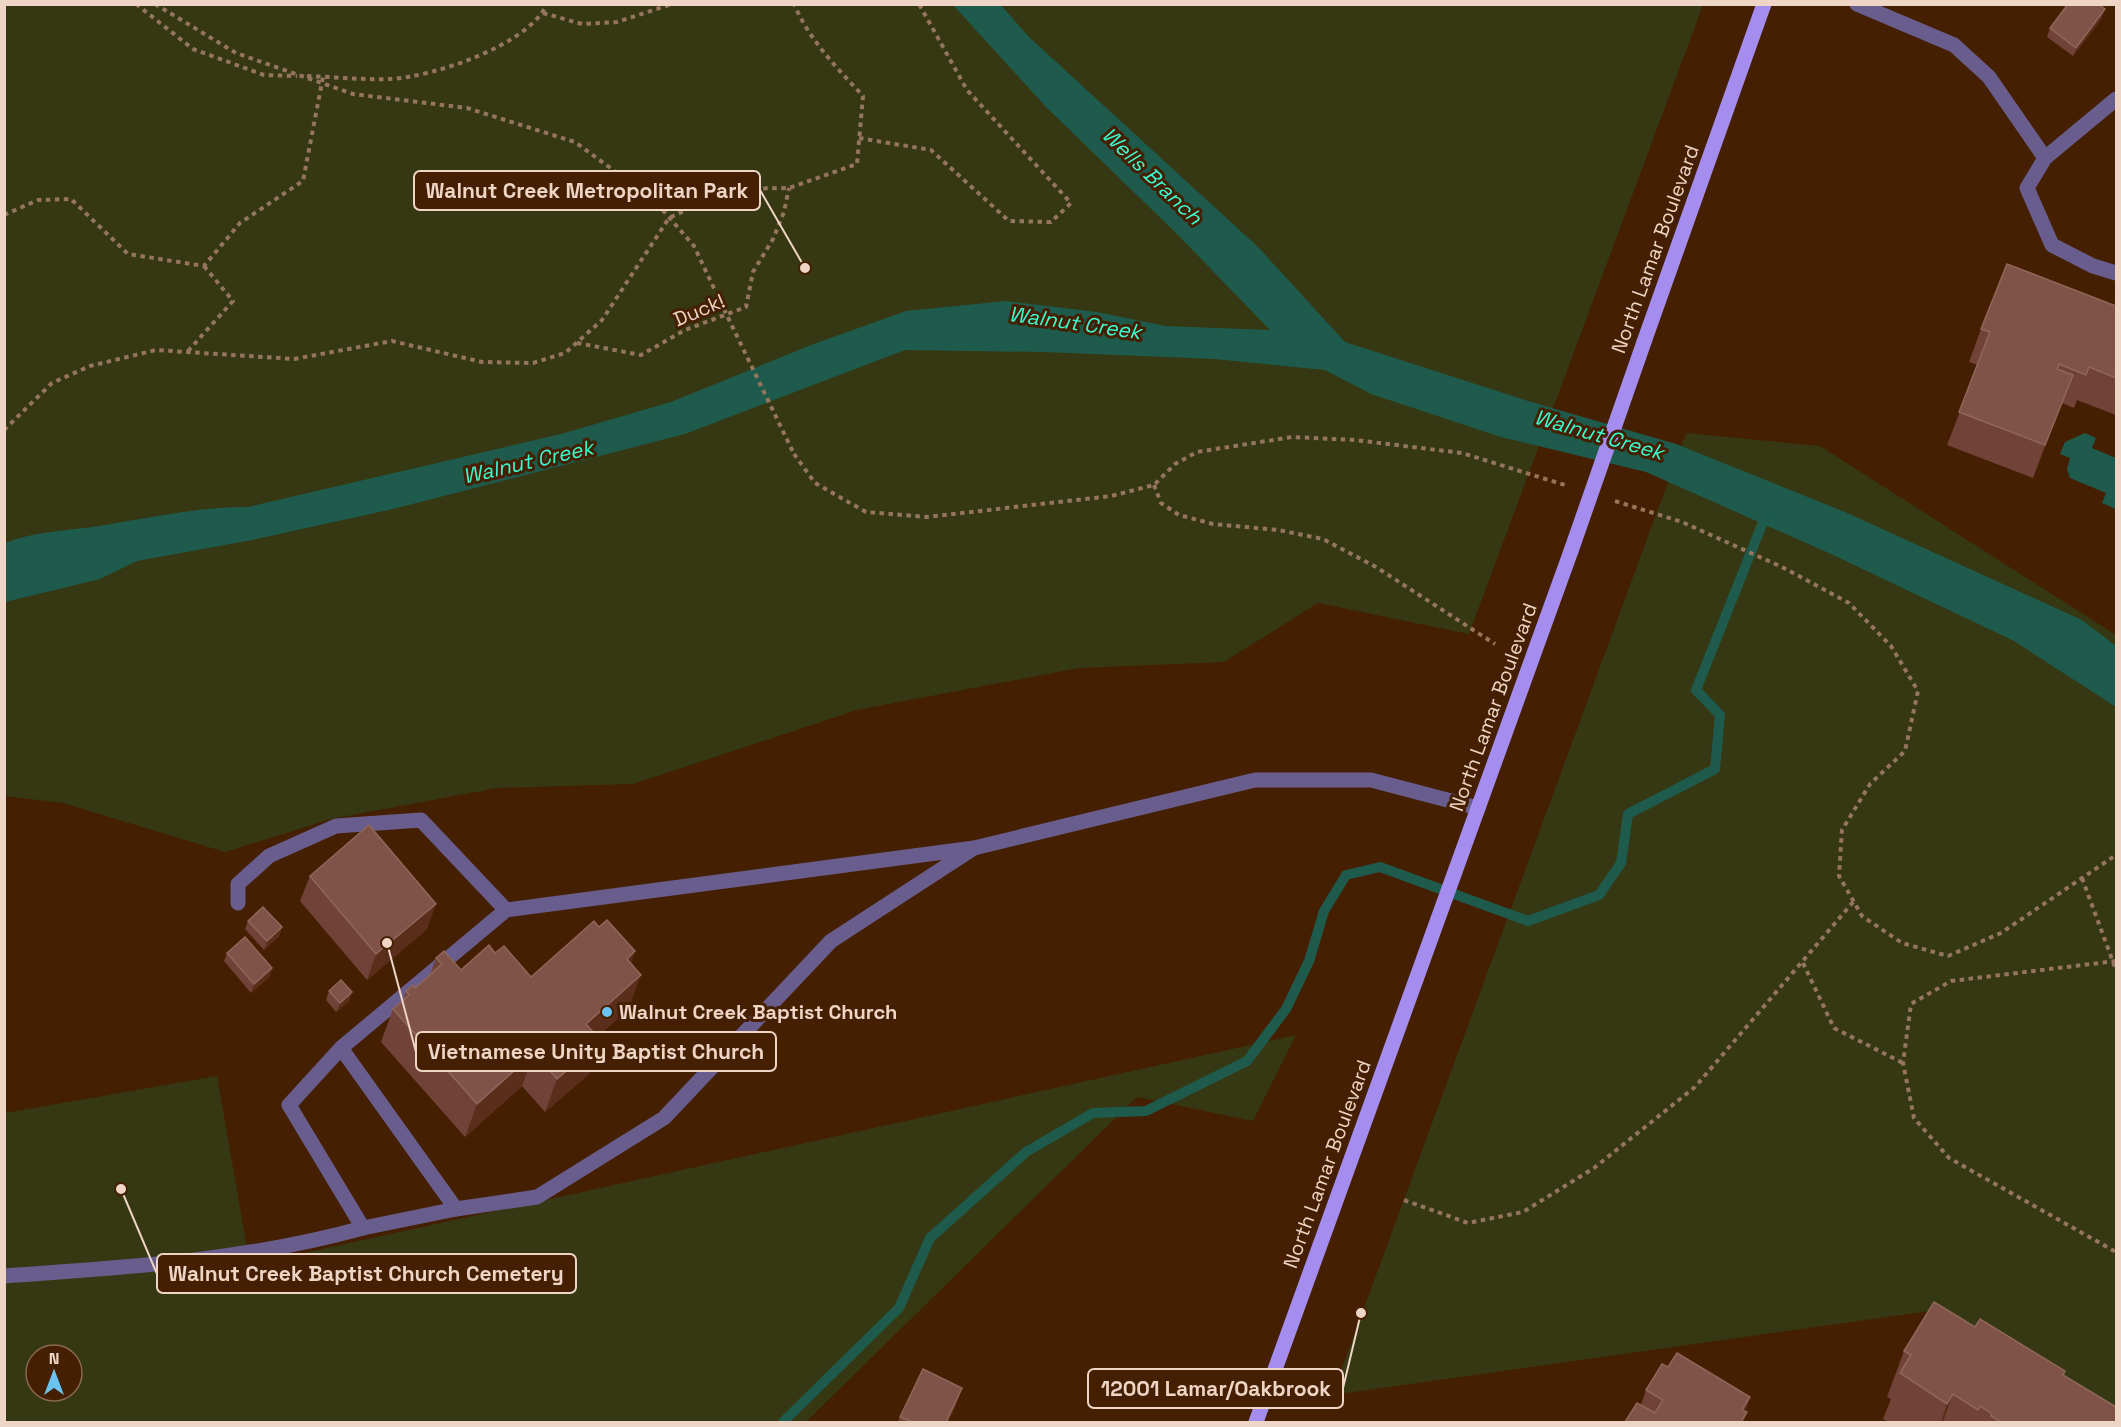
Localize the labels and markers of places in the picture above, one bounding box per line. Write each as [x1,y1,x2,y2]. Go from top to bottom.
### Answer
callout: Walnut Creek Metropolitan Park [414,171,760,210]
place label: Walnut Creek Baptist Church [619,999,897,1025]
marker: Walnut Creek Baptist Church [600,1005,614,1019]
callout: Vietnamese Unity Baptist Church [416,1032,776,1071]
callout: Walnut Creek Baptist Church Cemetery [157,1254,576,1293]
callout: 12001 Lamar/Oakbrook [1088,1369,1343,1408]

